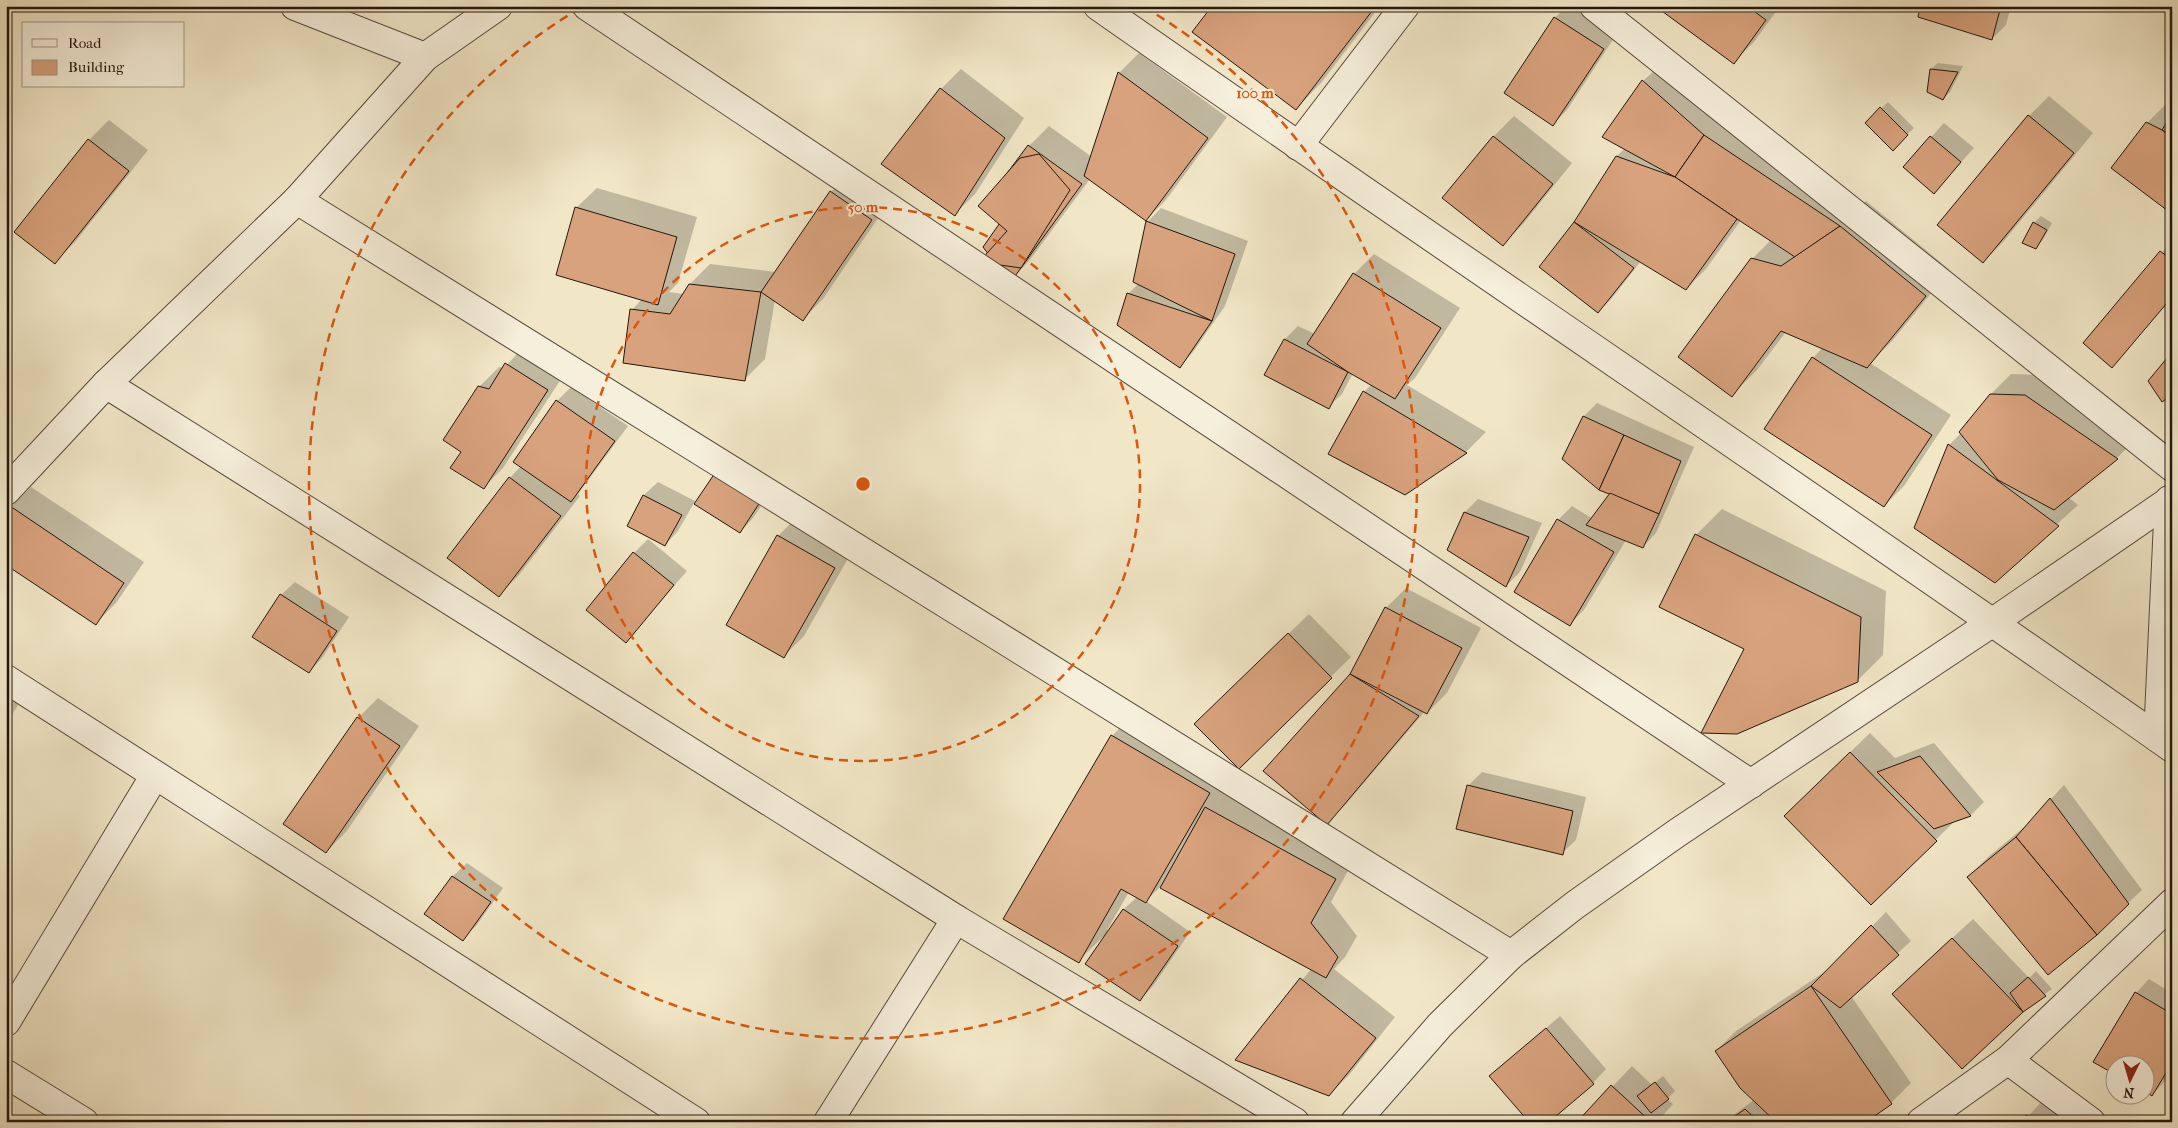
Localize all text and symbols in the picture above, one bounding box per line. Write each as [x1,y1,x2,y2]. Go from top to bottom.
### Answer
legend [22,22,185,88]
text: Road [68,34,102,52]
text: Building [68,58,125,76]
text: 100 m [1236,84,1274,102]
text: 50 m [848,198,879,216]
centre of rings [854,475,872,493]
north arrow [2106,1056,2156,1106]
text: N [2123,1083,2135,1101]

